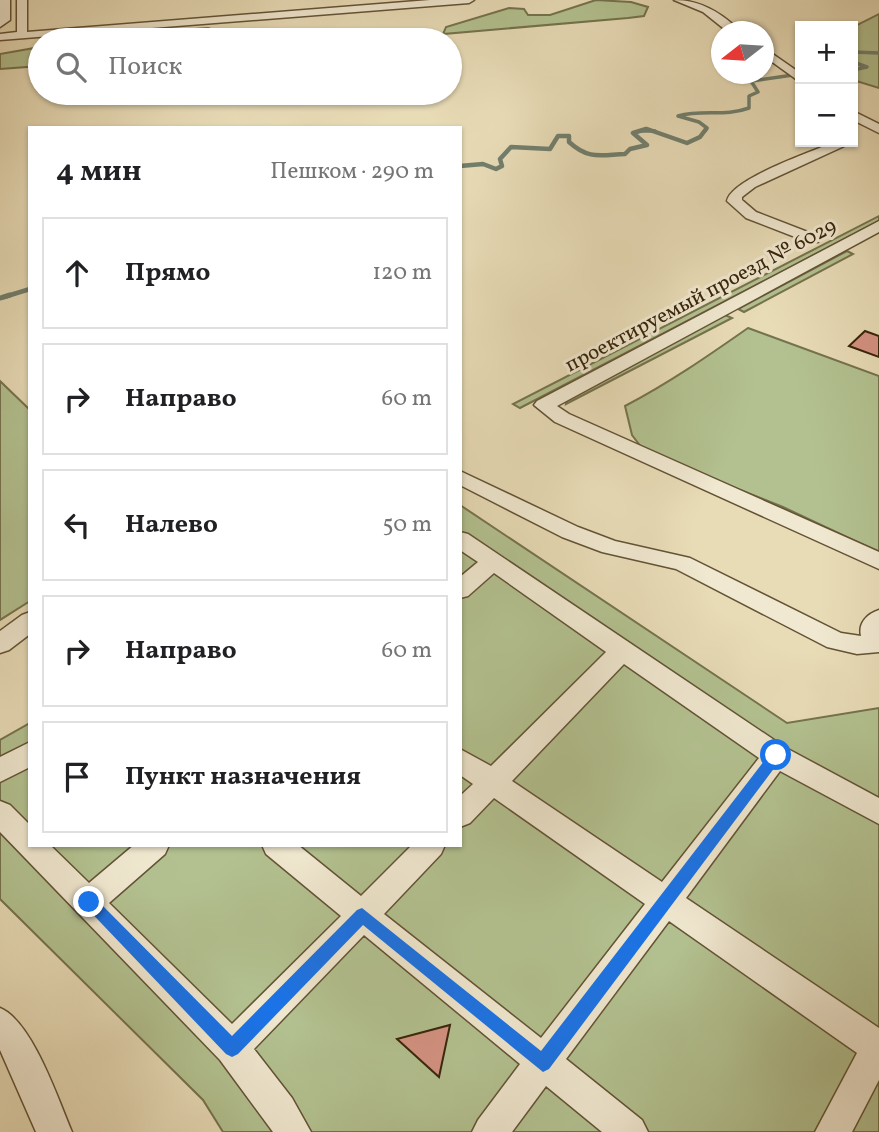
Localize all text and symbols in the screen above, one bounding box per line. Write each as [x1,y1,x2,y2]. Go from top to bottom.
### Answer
north arrow [711,21,774,84]
map controls [795,21,858,147]
button: + [795,21,858,84]
search box [28,28,462,105]
icon: search [52,48,90,86]
text: Поиск [108,49,182,85]
button: − [795,84,858,147]
text: 4 мин [56,151,141,193]
text: Пешком · 290 m [270,156,434,188]
street label: проектируемый проезд № 6029 [560,212,842,380]
icon: ahead [58,254,96,292]
text: Прямо [125,255,210,291]
text: 120 m [372,257,432,289]
icon: right [58,380,96,418]
text: Направо [125,381,237,417]
text: 60 m [382,383,432,415]
icon: left [58,506,96,544]
text: Налево [125,507,218,543]
text: 50 m [383,509,432,541]
icon: right [58,632,96,670]
text: Направо [125,633,237,669]
text: 60 m [382,635,432,667]
route start [760,739,791,770]
icon: arrive [58,758,96,796]
text: Пункт назначения [125,759,361,795]
route end [73,886,104,917]

